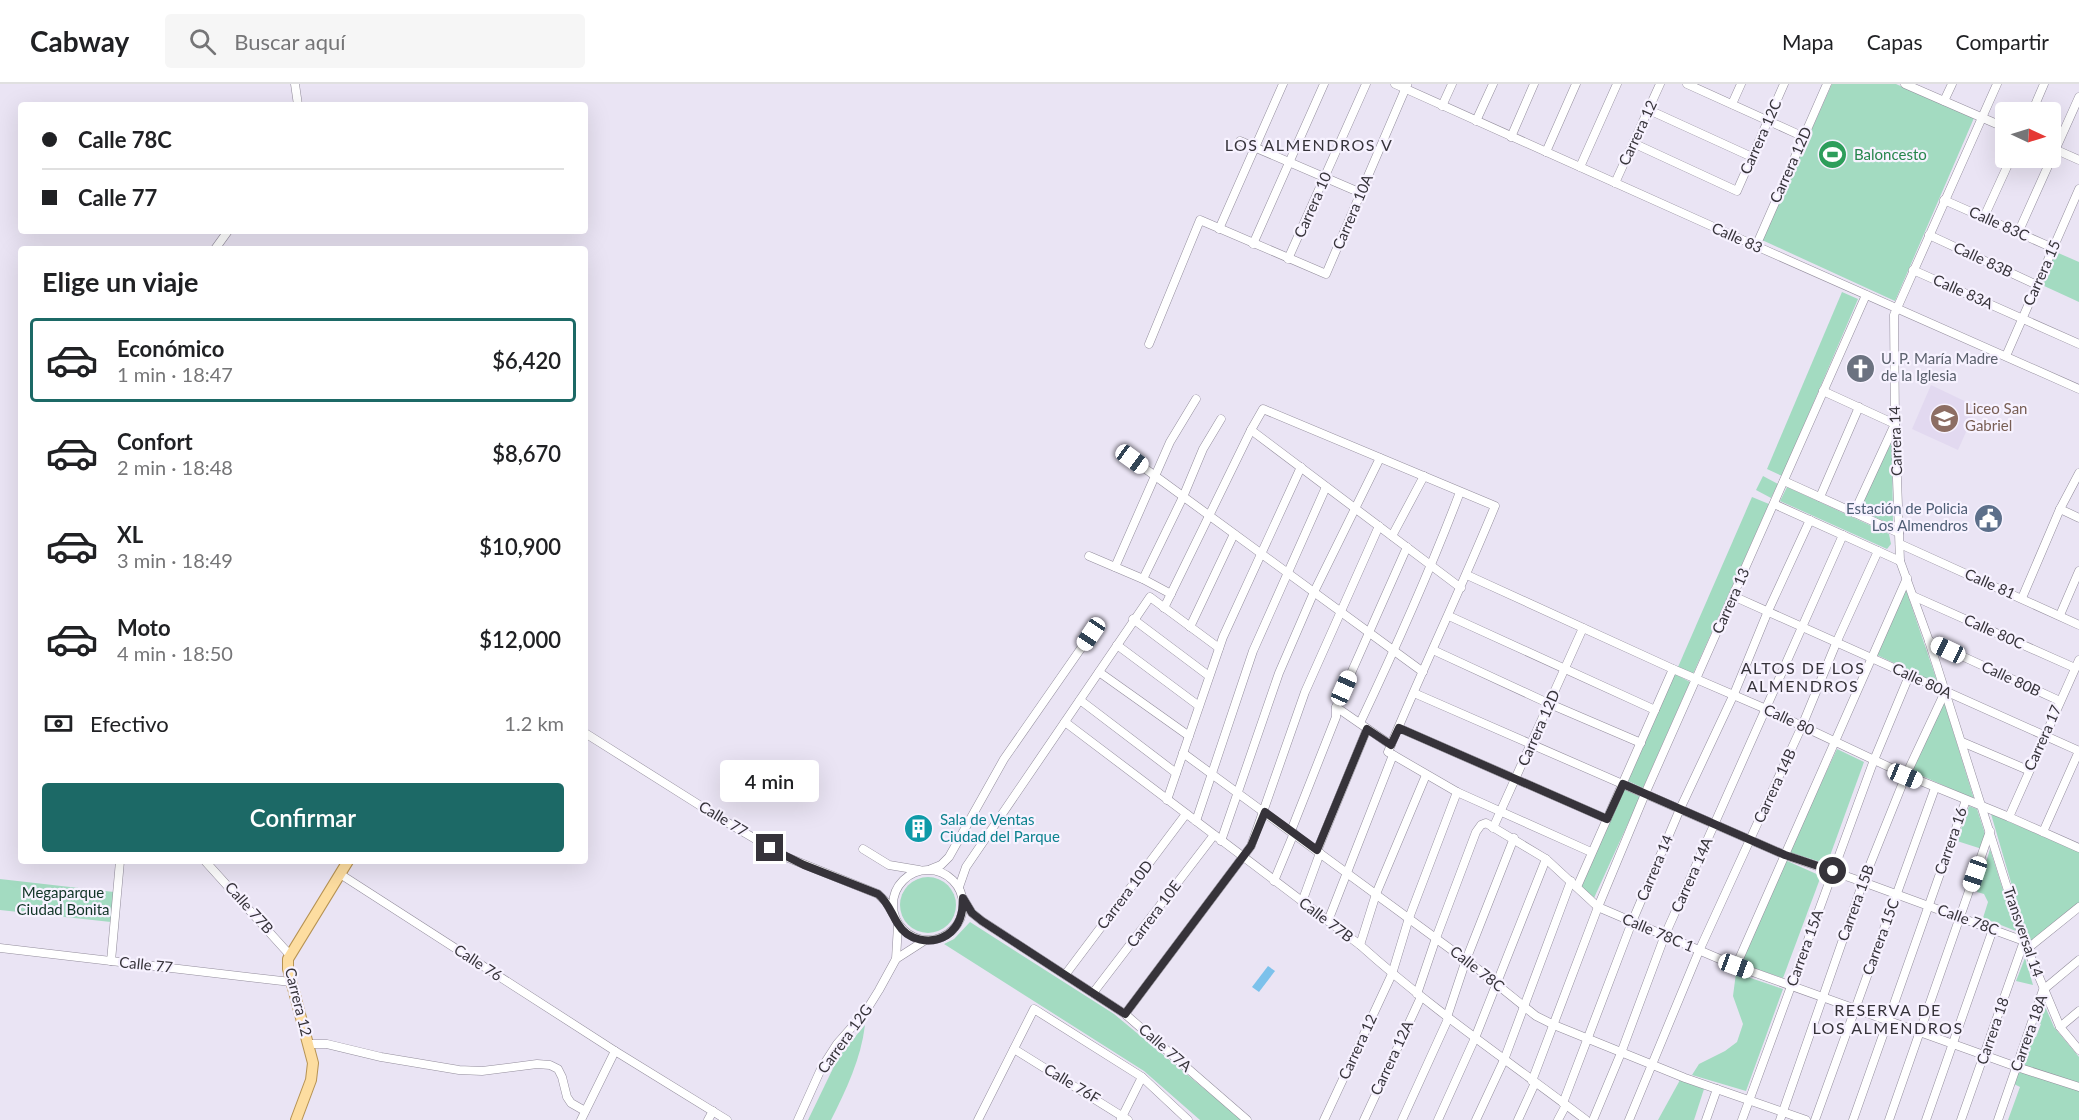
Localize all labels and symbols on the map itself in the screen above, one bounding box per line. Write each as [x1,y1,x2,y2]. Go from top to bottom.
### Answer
street label: Carrera 12C [1736,96,1785,177]
street label: Carrera 12 [1614,97,1660,168]
north arrow [1995,102,2061,168]
street label: Carrera 12D [1765,124,1815,205]
district label: LOS ALMENDROS V [1225,135,1393,154]
sports icon: Baloncesto [1817,139,1849,171]
place label: Baloncesto [1854,145,1927,163]
street label: Carrera 10 [1290,169,1335,240]
street label: Carrera 10A [1328,170,1376,252]
street label: Calle 83C [1967,202,2032,244]
street label: Calle 83 [1709,218,1766,256]
street label: Carrera 15 [2019,237,2064,308]
street label: Calle 83B [1951,238,2016,281]
street label: Calle 83A [1931,270,1997,313]
place label: U. P. María Madre de la Iglesia [1881,349,1998,384]
church icon: U. P. María Madre de la Iglesia [1844,352,1876,384]
place label: Liceo San Gabriel [1965,399,2027,434]
school or university icon: Liceo San Gabriel [1928,402,1960,434]
street label: Carrera 14 [1885,405,1905,476]
car [1112,441,1152,477]
place label: Estación de Policia Los Almendros [1846,499,1968,534]
public building icon: Estación de Policia Los Almendros [1973,502,2005,534]
street label: Calle 81 [1962,564,2019,602]
street label: Carrera 13 [1708,565,1753,636]
street label: Calle 80C [1962,610,2027,652]
car [1073,614,1109,654]
car [1928,634,1968,666]
street label: Calle 80B [1979,657,2044,700]
district label: ALTOS DE LOS ALMENDROS [1741,658,1865,695]
street label: Calle 80A [1890,658,1956,702]
car [1328,668,1360,708]
street label: Carrera 12D [1513,687,1563,768]
street label: Calle 80 [1761,700,1818,739]
street label: Carrera 17 [2020,702,2065,773]
street label: Carrera 14B [1749,746,1799,826]
callout: 4 min [720,761,820,803]
car [1885,761,1925,791]
street label: Calle 77 [696,797,751,840]
street label: Carrera 16 [1930,804,1970,877]
place label: Sala de Ventas Ciudad del Parque [940,810,1060,845]
building icon: Sala de Ventas Ciudad del Parque [903,813,935,845]
street label: Carrera 14 [1632,832,1676,903]
route end [756,834,783,861]
street label: Carrera 14A [1667,834,1716,915]
car [1961,854,1989,894]
street label: Carrera 10D [1093,856,1156,932]
route start [1819,857,1846,884]
street label: Carrera 15B [1833,862,1877,943]
street label: Carrera 10E [1122,877,1184,950]
street label: Calle 77B [222,878,278,937]
park label: Megaparque Ciudad Bonita [17,883,109,918]
street label: Transversal 14 [2000,884,2048,979]
street label: Calle 77B [1296,893,1357,945]
street label: Carrera 15C [1858,896,1902,977]
street label: Calle 78C [1935,900,2001,938]
street label: Carrera 15A [1782,906,1827,988]
street label: Calle 78C 1 [1620,909,1697,955]
street label: Calle 76 [451,940,506,984]
street label: Calle 78C [1447,941,1508,995]
car [1716,951,1756,981]
street label: Calle 77 [118,952,174,976]
street label: Carrera 12 [282,966,316,1038]
street label: Carrera 18A [2006,991,2051,1073]
street label: Carrera 18 [1972,995,2012,1067]
street label: Carrera 12G [813,1000,875,1076]
district label: RESERVA DE LOS ALMENDROS [1812,1000,1964,1037]
street label: Carrera 12 [1334,1011,1380,1082]
street label: Carrera 12A [1366,1017,1417,1098]
street label: Calle 77A [1136,1020,1196,1076]
street label: Calle 76F [1041,1059,1104,1107]

